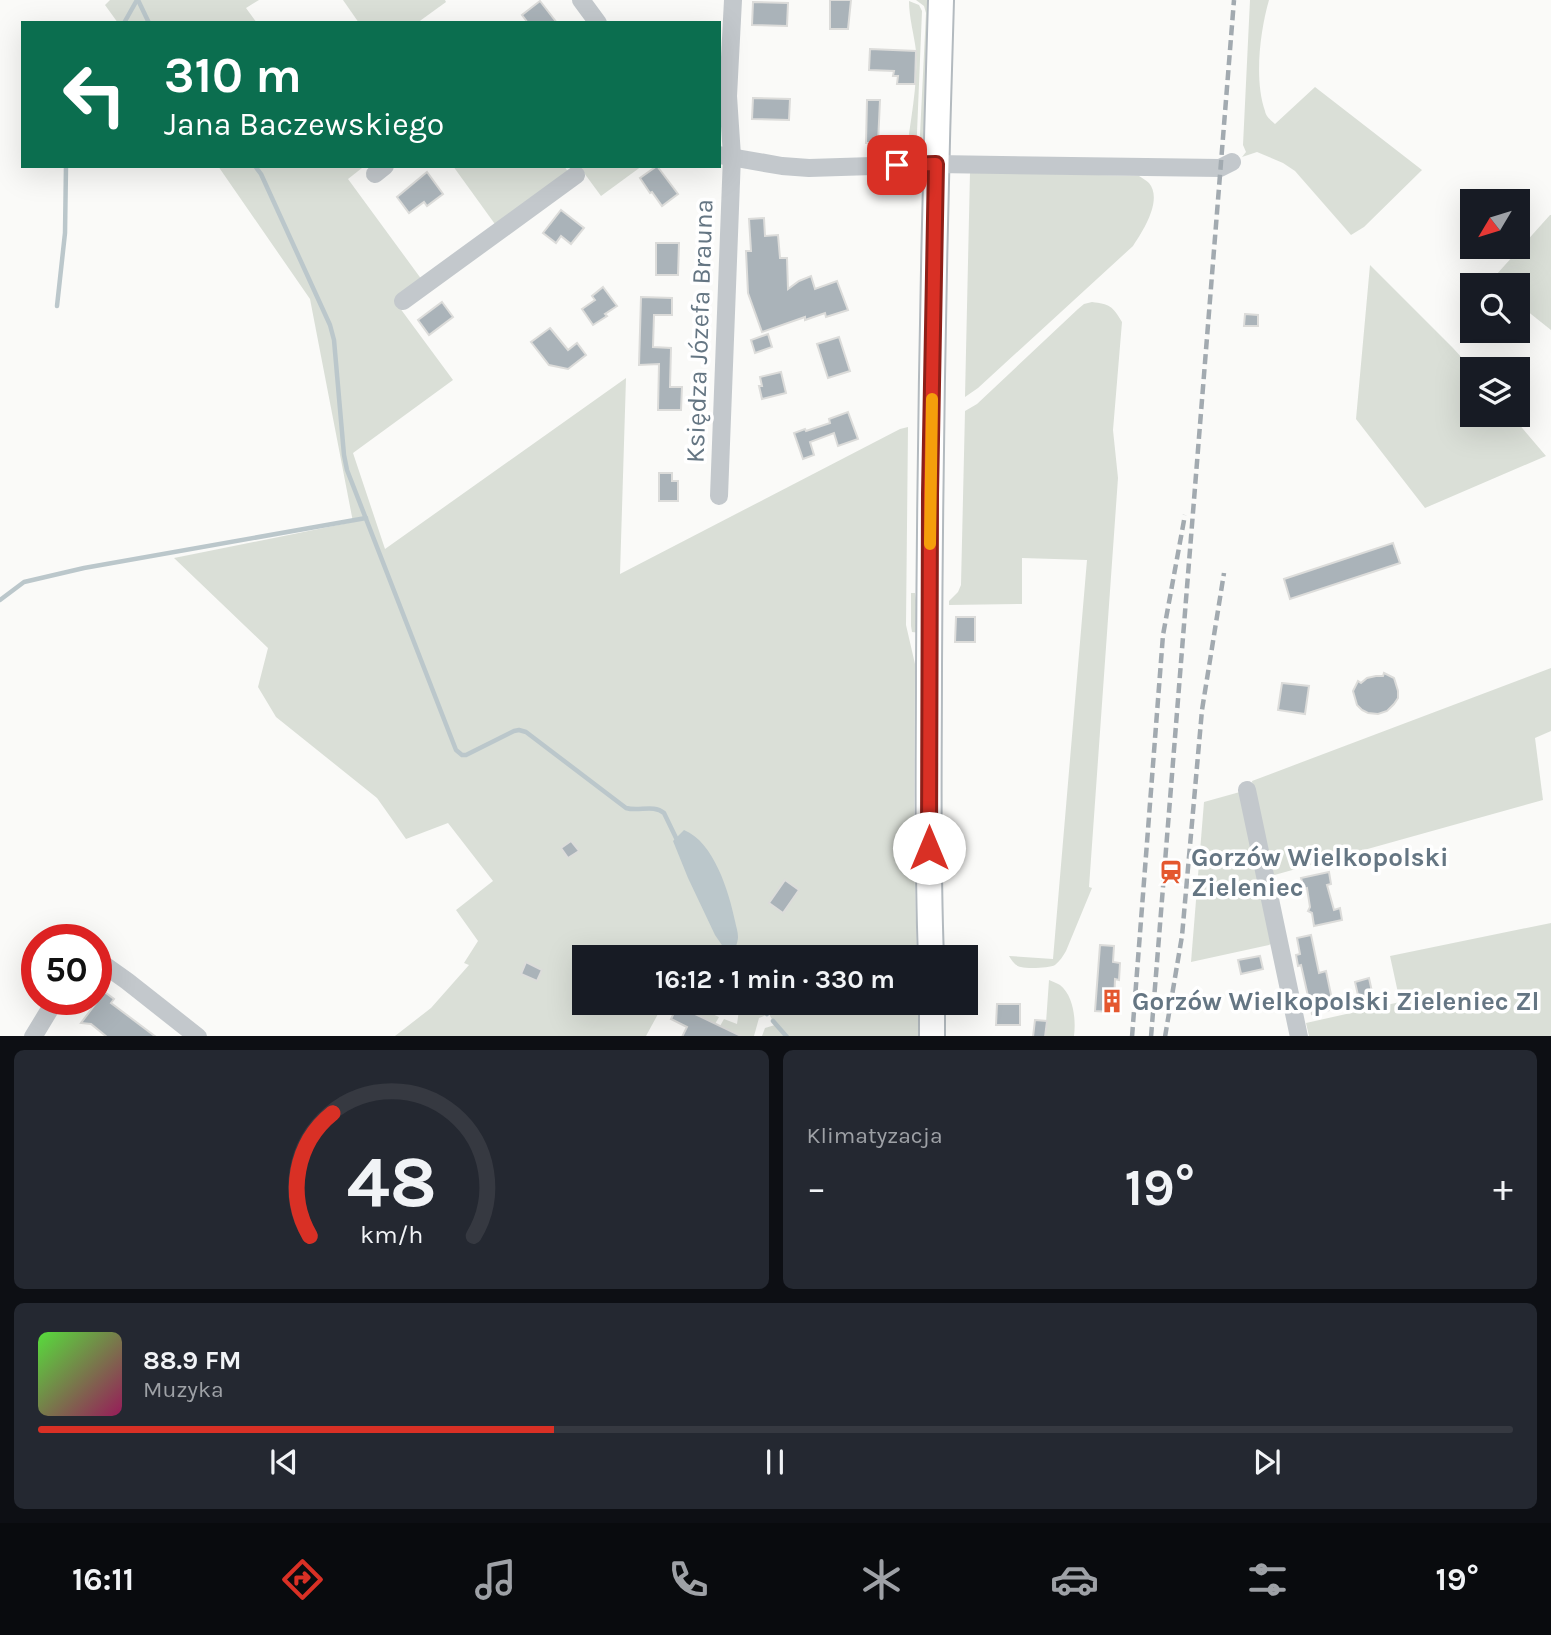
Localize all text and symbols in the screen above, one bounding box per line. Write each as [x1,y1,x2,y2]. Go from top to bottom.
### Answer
text: 310 m [164,47,302,104]
icon: left [49,49,140,140]
text: Jana Baczewskiego [164,106,444,143]
pin [867,135,927,195]
icon: arrive [878,146,916,184]
north arrow [1460,189,1530,259]
map controls [1460,189,1530,427]
street label: Księdza Józefa Brauna [679,198,720,464]
button: search [1460,273,1530,343]
button: layers [1460,357,1530,427]
position arrow [892,811,966,885]
place label: Gorzów Wielkopolski Zieleniec [1191,842,1448,903]
station icon: Gorzów Wielkopolski Zieleniec [1157,858,1185,886]
speed limit sign: 50 [21,924,112,1015]
text: 16:12 · 1 min · 330 m [655,964,895,995]
place label: Gorzów Wielkopolski Zieleniec Zl [1132,986,1539,1017]
building icon: Gorzów Wielkopolski Zieleniec Zl [1098,987,1126,1015]
text: Klimatyzacja [807,1122,943,1149]
text: 48 [346,1139,436,1224]
text: 19° [1125,1157,1195,1218]
text: − [807,1166,826,1211]
text: + [1493,1166,1513,1211]
text: km/h [360,1219,423,1248]
text: 88.9 FM [143,1345,242,1376]
text: Muzyka [143,1376,224,1403]
icon: previous [265,1443,303,1481]
icon: pause [756,1443,794,1481]
icon: next [1248,1443,1286,1481]
icon: directions [278,1555,327,1604]
icon: music [471,1555,520,1604]
icon: phone [664,1555,713,1604]
icon: climate [857,1555,906,1604]
icon: car [1050,1555,1099,1604]
icon: filters [1243,1555,1292,1604]
text: 16:11 [72,1561,134,1598]
text: 19° [1436,1561,1479,1598]

